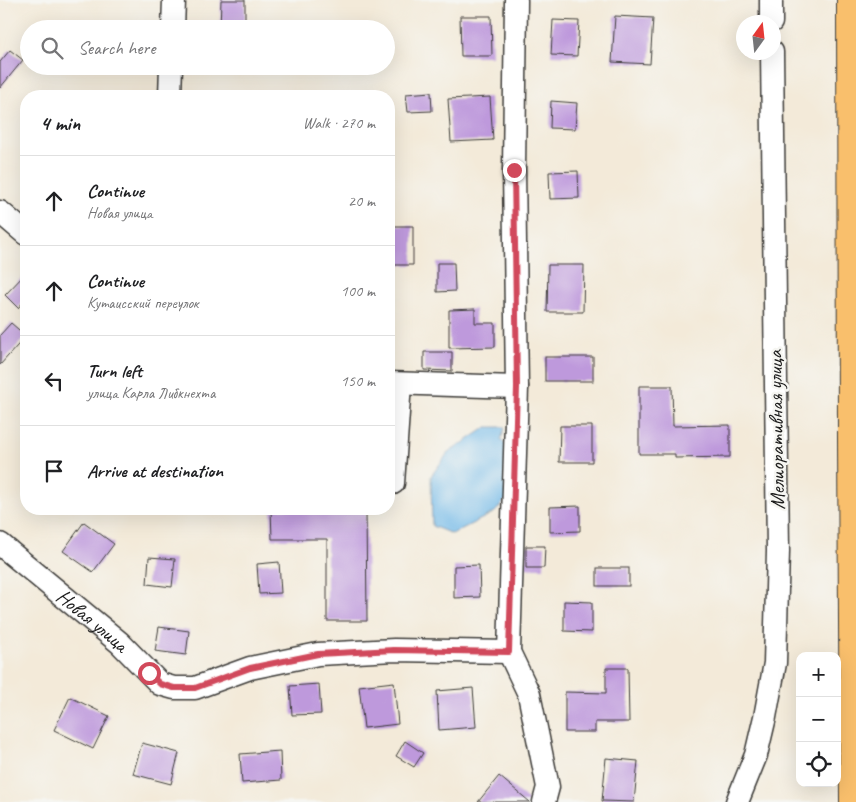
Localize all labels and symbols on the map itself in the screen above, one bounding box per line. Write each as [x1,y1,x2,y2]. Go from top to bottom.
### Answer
north arrow [736,15,781,60]
route end [503,159,526,182]
street label: Мелиоративная улица [762,348,790,510]
street label: Новая улица [51,583,136,659]
route start [138,662,161,685]

